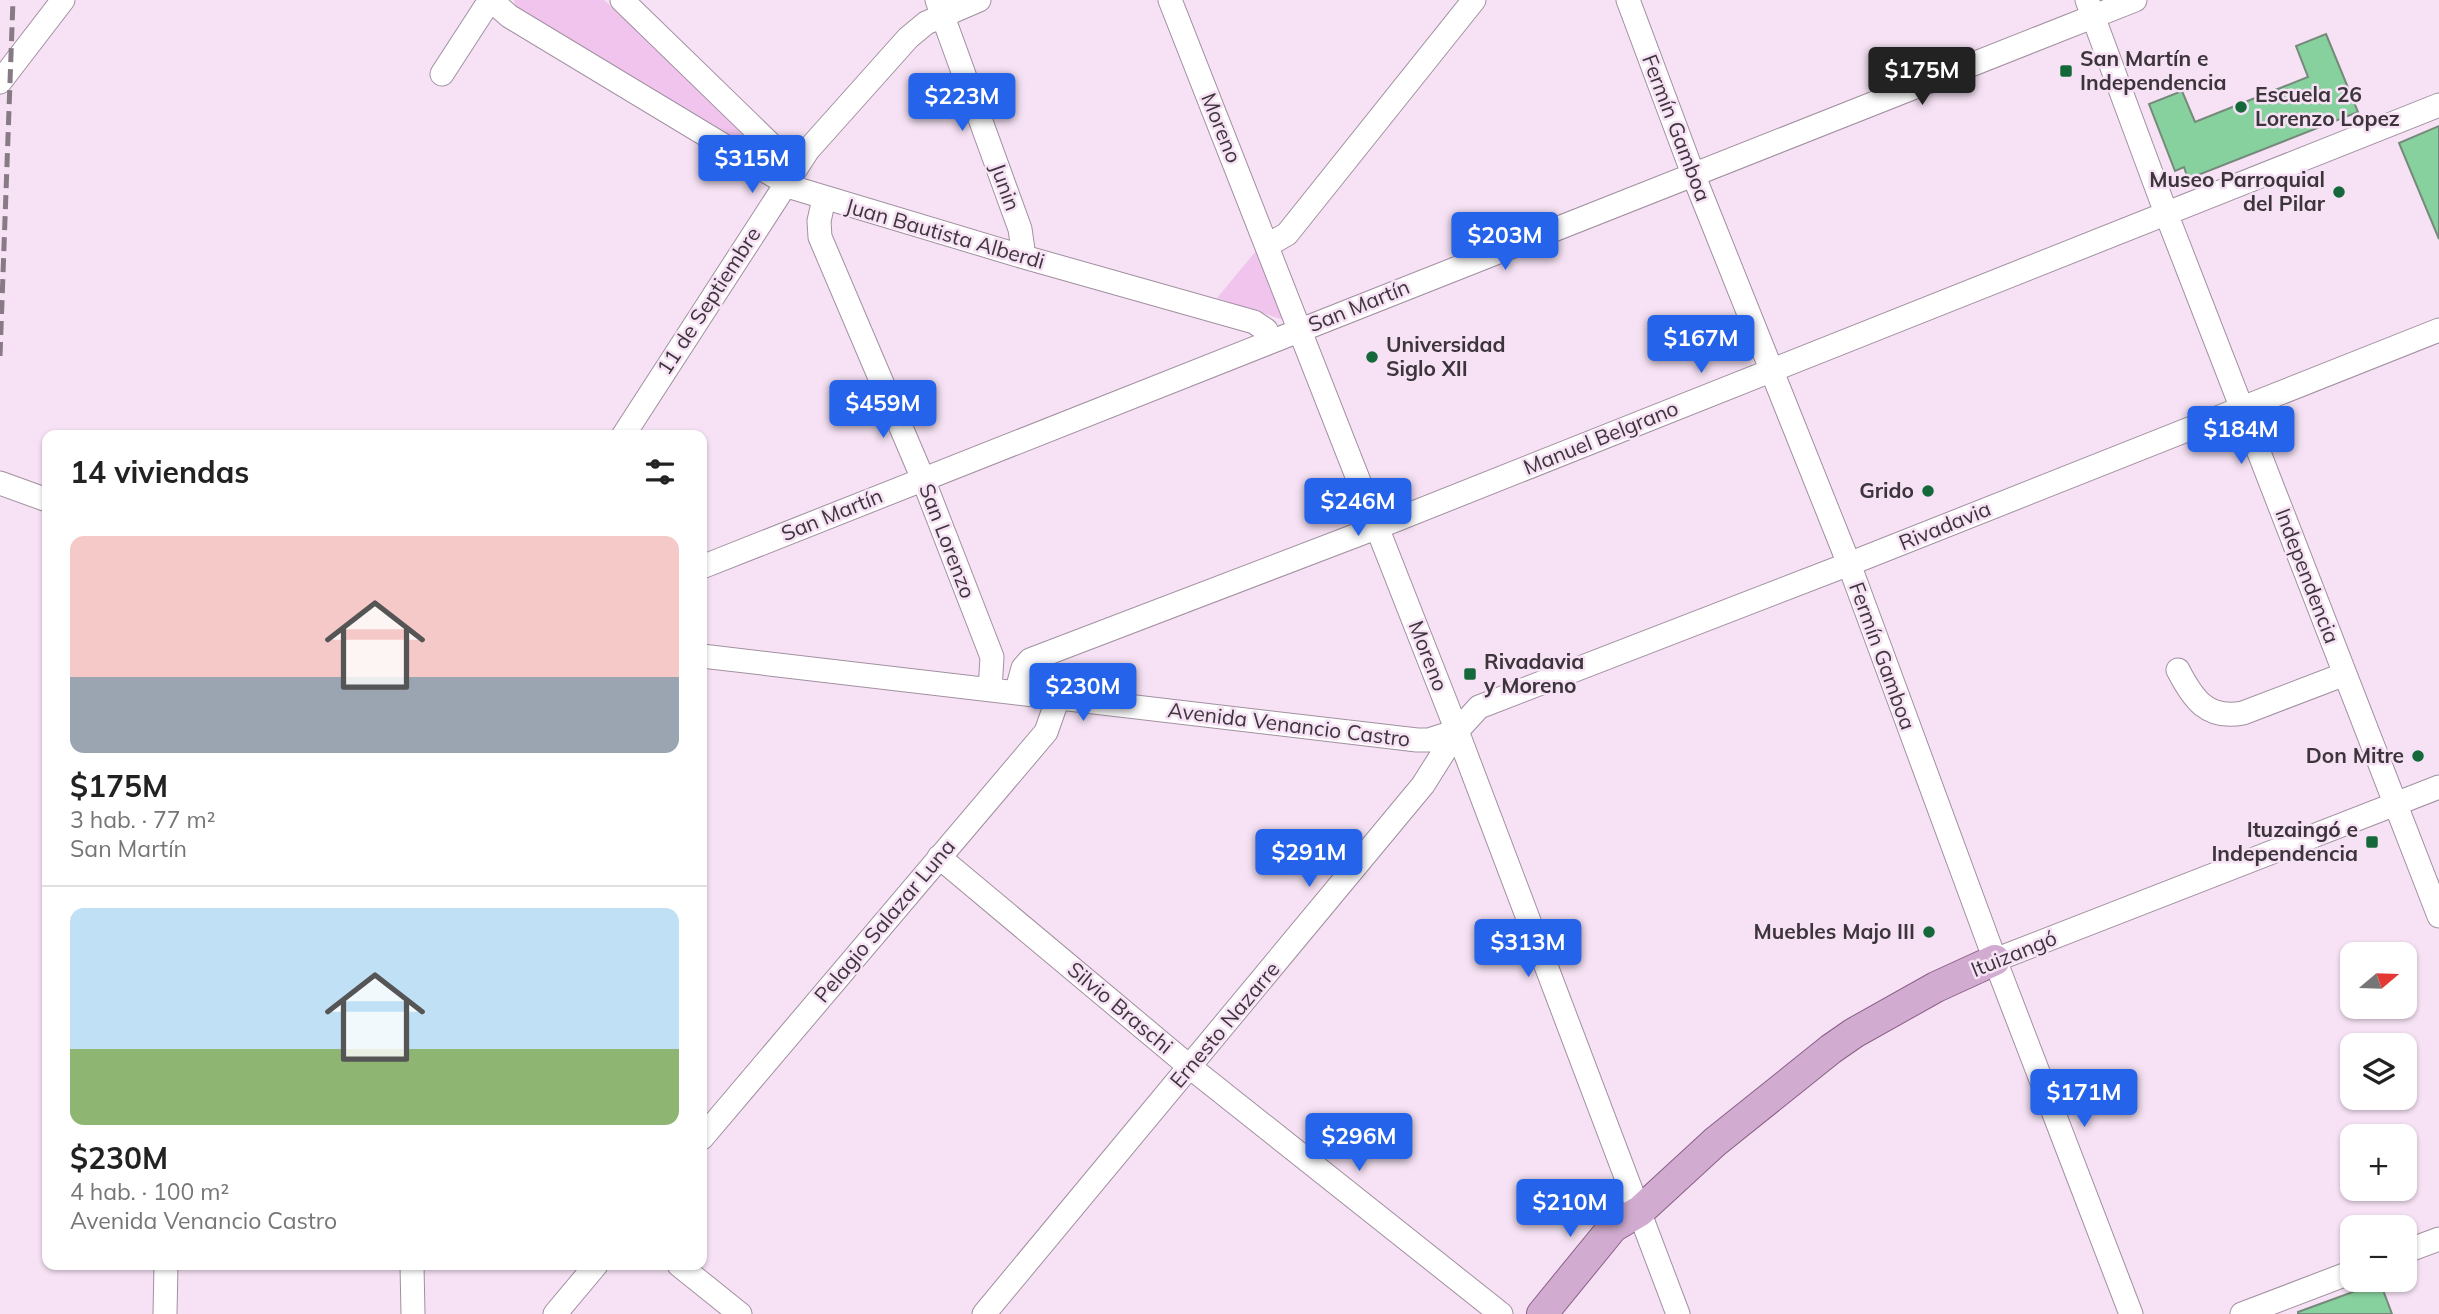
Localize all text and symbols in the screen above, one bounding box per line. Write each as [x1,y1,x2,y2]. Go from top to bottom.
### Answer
place label: San Martín e Independencia [2080,45,2227,95]
pin: $175M [1873,48,1971,107]
street label: Fermín Gamboa [1637,51,1717,205]
text: $175M [1884,55,1960,84]
marker: San Martín e Independencia [2058,63,2074,79]
pin: $223M [913,74,1011,133]
text: $223M [924,81,1000,110]
place label: Escuela 26 Lorenzo Lopez [2255,81,2400,131]
street label: Moreno [1196,89,1248,166]
marker: Escuela 26 Lorenzo Lopez [2233,99,2249,115]
pin: $315M [703,136,801,195]
text: $315M [714,143,790,172]
street label: Junin [985,159,1026,214]
place label: Museo Parroquial del Pilar [2149,166,2326,216]
marker: Museo Parroquial del Pilar [2331,184,2347,200]
street label: Juan Bautista Alberdi [843,192,1048,274]
pin: $203M [1456,212,1554,272]
text: $203M [1467,220,1543,249]
street label: 11 de Septiembre [651,222,766,379]
street label: San Martín [1304,273,1413,337]
pin: $167M [1652,316,1750,375]
text: $167M [1663,323,1739,352]
place label: Universidad Siglo XII [1386,331,1506,381]
marker: Universidad Siglo XII [1364,349,1380,365]
pin: $459M [834,380,932,440]
text: $459M [845,388,921,417]
street label: Manuel Belgrano [1519,394,1682,480]
pin: $184M [2192,406,2290,466]
text: $184M [2203,414,2279,443]
text: 14 viviendas [70,453,249,491]
icon: filters [641,453,679,491]
place label: Grido [1859,477,1914,503]
pin: $246M [1309,478,1407,538]
street label: San Lorenzo [914,480,982,602]
street label: San Martín [777,482,886,546]
marker: Grido [1920,483,1936,499]
text: $246M [1320,486,1396,515]
street label: Rivadavia [1895,495,1994,555]
street label: Independencia [2270,505,2346,647]
street label: Fermín Gamboa [1844,578,1922,733]
icon: home [312,582,438,708]
street label: Moreno [1404,617,1454,694]
place label: Rivadavia y Moreno [1483,648,1584,698]
pin: $230M [1034,664,1132,723]
marker: Rivadavia y Moreno [1462,666,1478,682]
text: $230M [1045,671,1121,700]
street label: Avenida Venancio Castro [1166,696,1412,752]
place label: Don Mitre [2306,742,2404,768]
marker: Don Mitre [2410,748,2426,764]
text: $175M [70,767,168,805]
text: 3 hab. · 77 m² [70,805,215,834]
place label: Ituzaingó e Independencia [2211,816,2358,866]
pin: $291M [1260,830,1358,889]
street label: Pelagio Salazar Luna [808,833,960,1007]
text: San Martín [70,834,187,863]
marker: Ituzaingó e Independencia [2364,834,2380,850]
text: $291M [1271,837,1347,866]
place label: Muebles Majo III [1754,918,1915,944]
pin: $313M [1479,920,1577,979]
marker: Muebles Majo III [1921,924,1937,940]
street label: Ituizangó [1967,924,2060,982]
text: $313M [1490,927,1566,956]
north arrow [2340,942,2417,1018]
map controls [2340,942,2417,1292]
icon: home [312,954,438,1080]
street label: Silvio Braschi [1063,956,1178,1059]
street label: Ernesto Nazarre [1164,956,1285,1093]
button: layers [2340,1033,2417,1110]
pin: $171M [2035,1070,2133,1129]
text: $171M [2046,1077,2122,1106]
pin: $296M [1310,1114,1408,1173]
text: $296M [1321,1121,1397,1150]
button: + [2340,1124,2417,1201]
text: $230M [70,1139,168,1177]
text: 4 hab. · 100 m² [70,1177,229,1206]
pin: $210M [1521,1180,1619,1239]
text: $210M [1532,1187,1608,1216]
text: Avenida Venancio Castro [70,1206,337,1235]
button: − [2340,1215,2417,1292]

